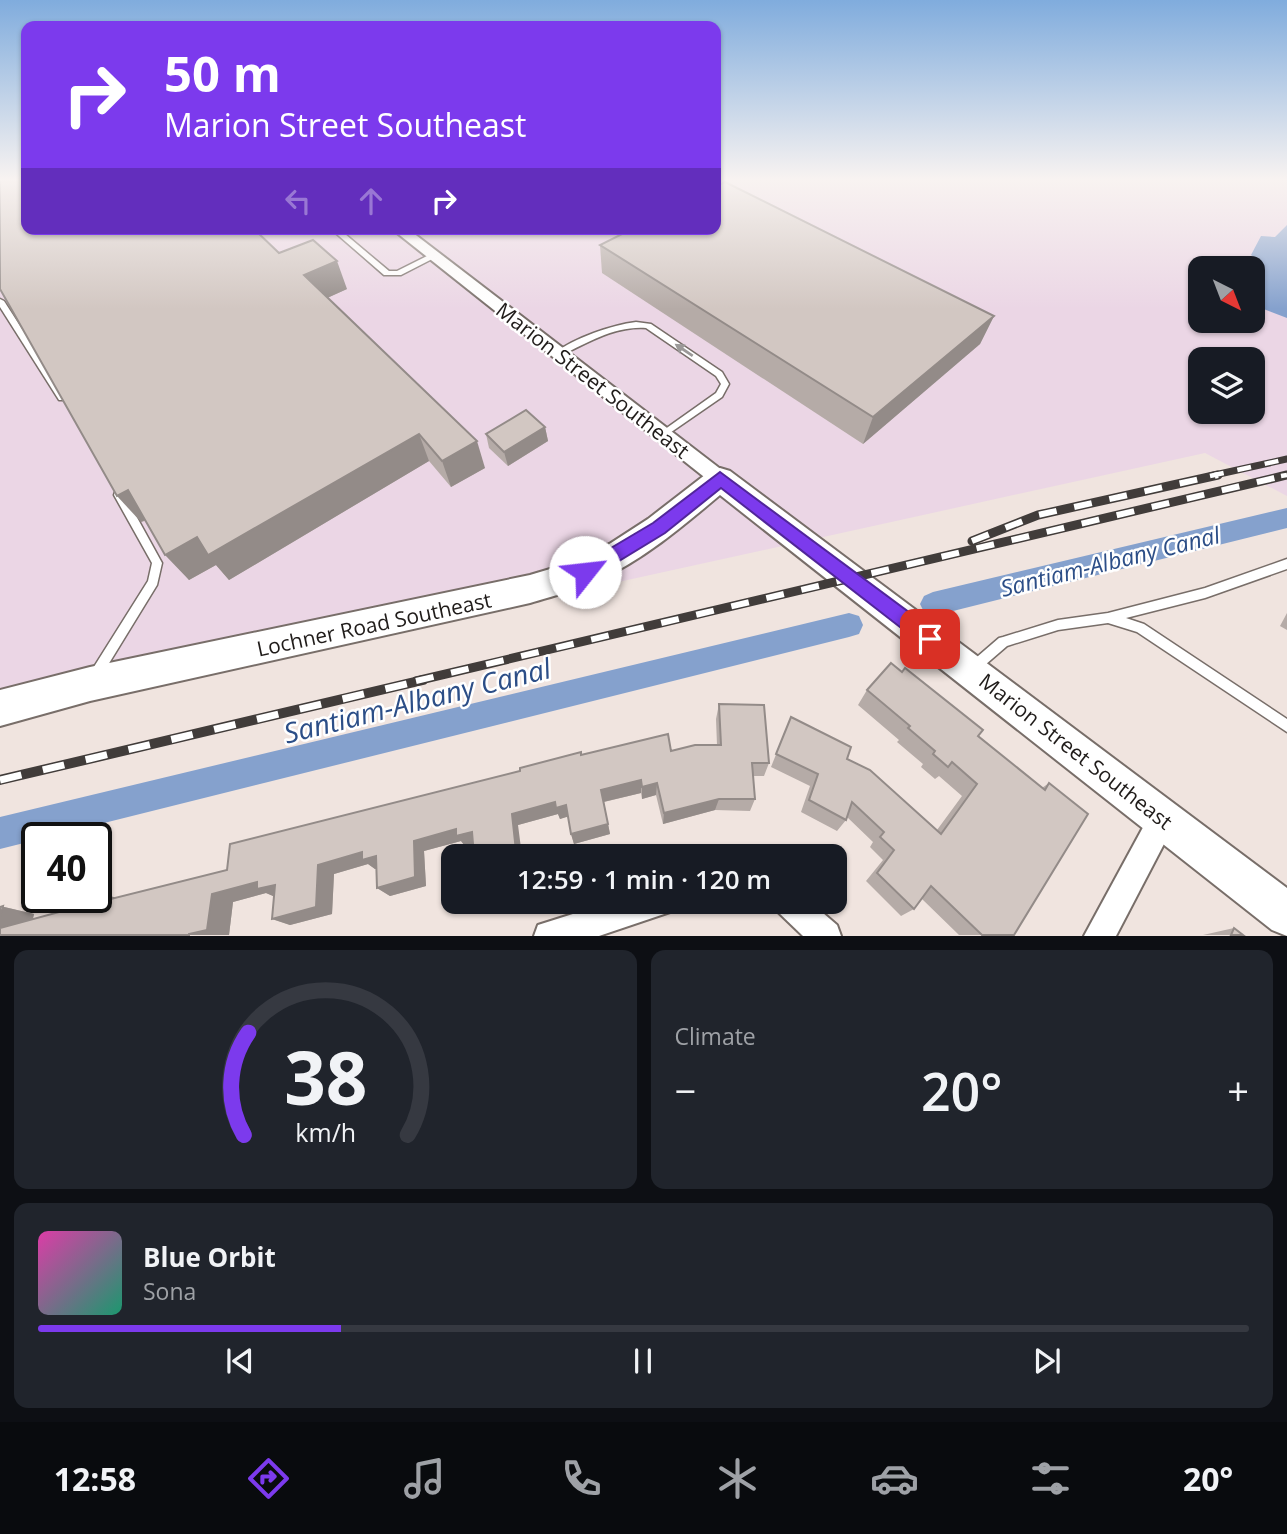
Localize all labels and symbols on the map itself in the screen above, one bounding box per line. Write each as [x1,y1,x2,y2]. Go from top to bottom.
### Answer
north arrow [1188,256,1265,332]
street label: Marion Street Southeast [491,296,695,464]
one-way arrow [675,343,693,357]
water label: Santiam-Albany Canal [997,518,1224,604]
position arrow [548,535,622,609]
street label: Lochner Road Southeast [254,585,494,663]
pin [900,609,960,669]
water label: Santiam-Albany Canal [280,648,555,752]
street label: Marion Street Southeast [974,667,1178,835]
speed limit sign: 40 [21,822,112,913]

